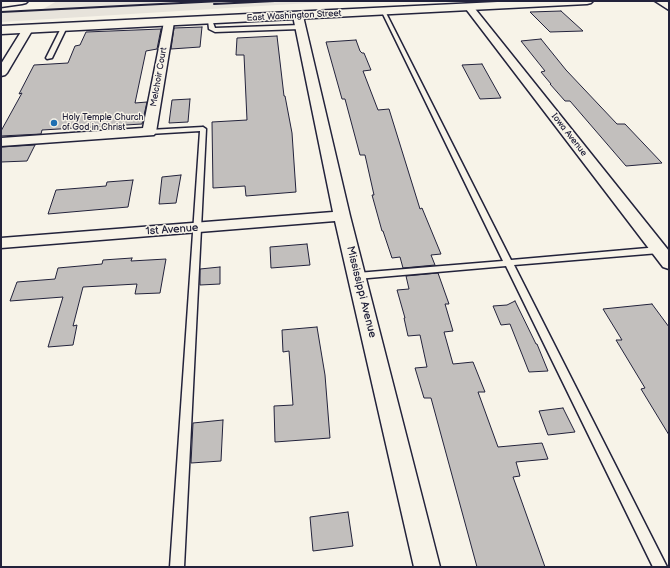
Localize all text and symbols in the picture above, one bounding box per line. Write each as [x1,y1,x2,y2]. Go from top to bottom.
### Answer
street label: East Washington Street [246,8,342,24]
street label: Melchoir Court [148,46,170,108]
street label: Iowa Avenue [549,111,589,159]
place label: Holy Temple Church of God in Christ [62,113,144,134]
marker: Holy Temple Church of God in Christ [49,118,59,128]
street label: 1st Avenue [145,222,199,238]
street label: Mississippi Avenue [343,245,379,339]

